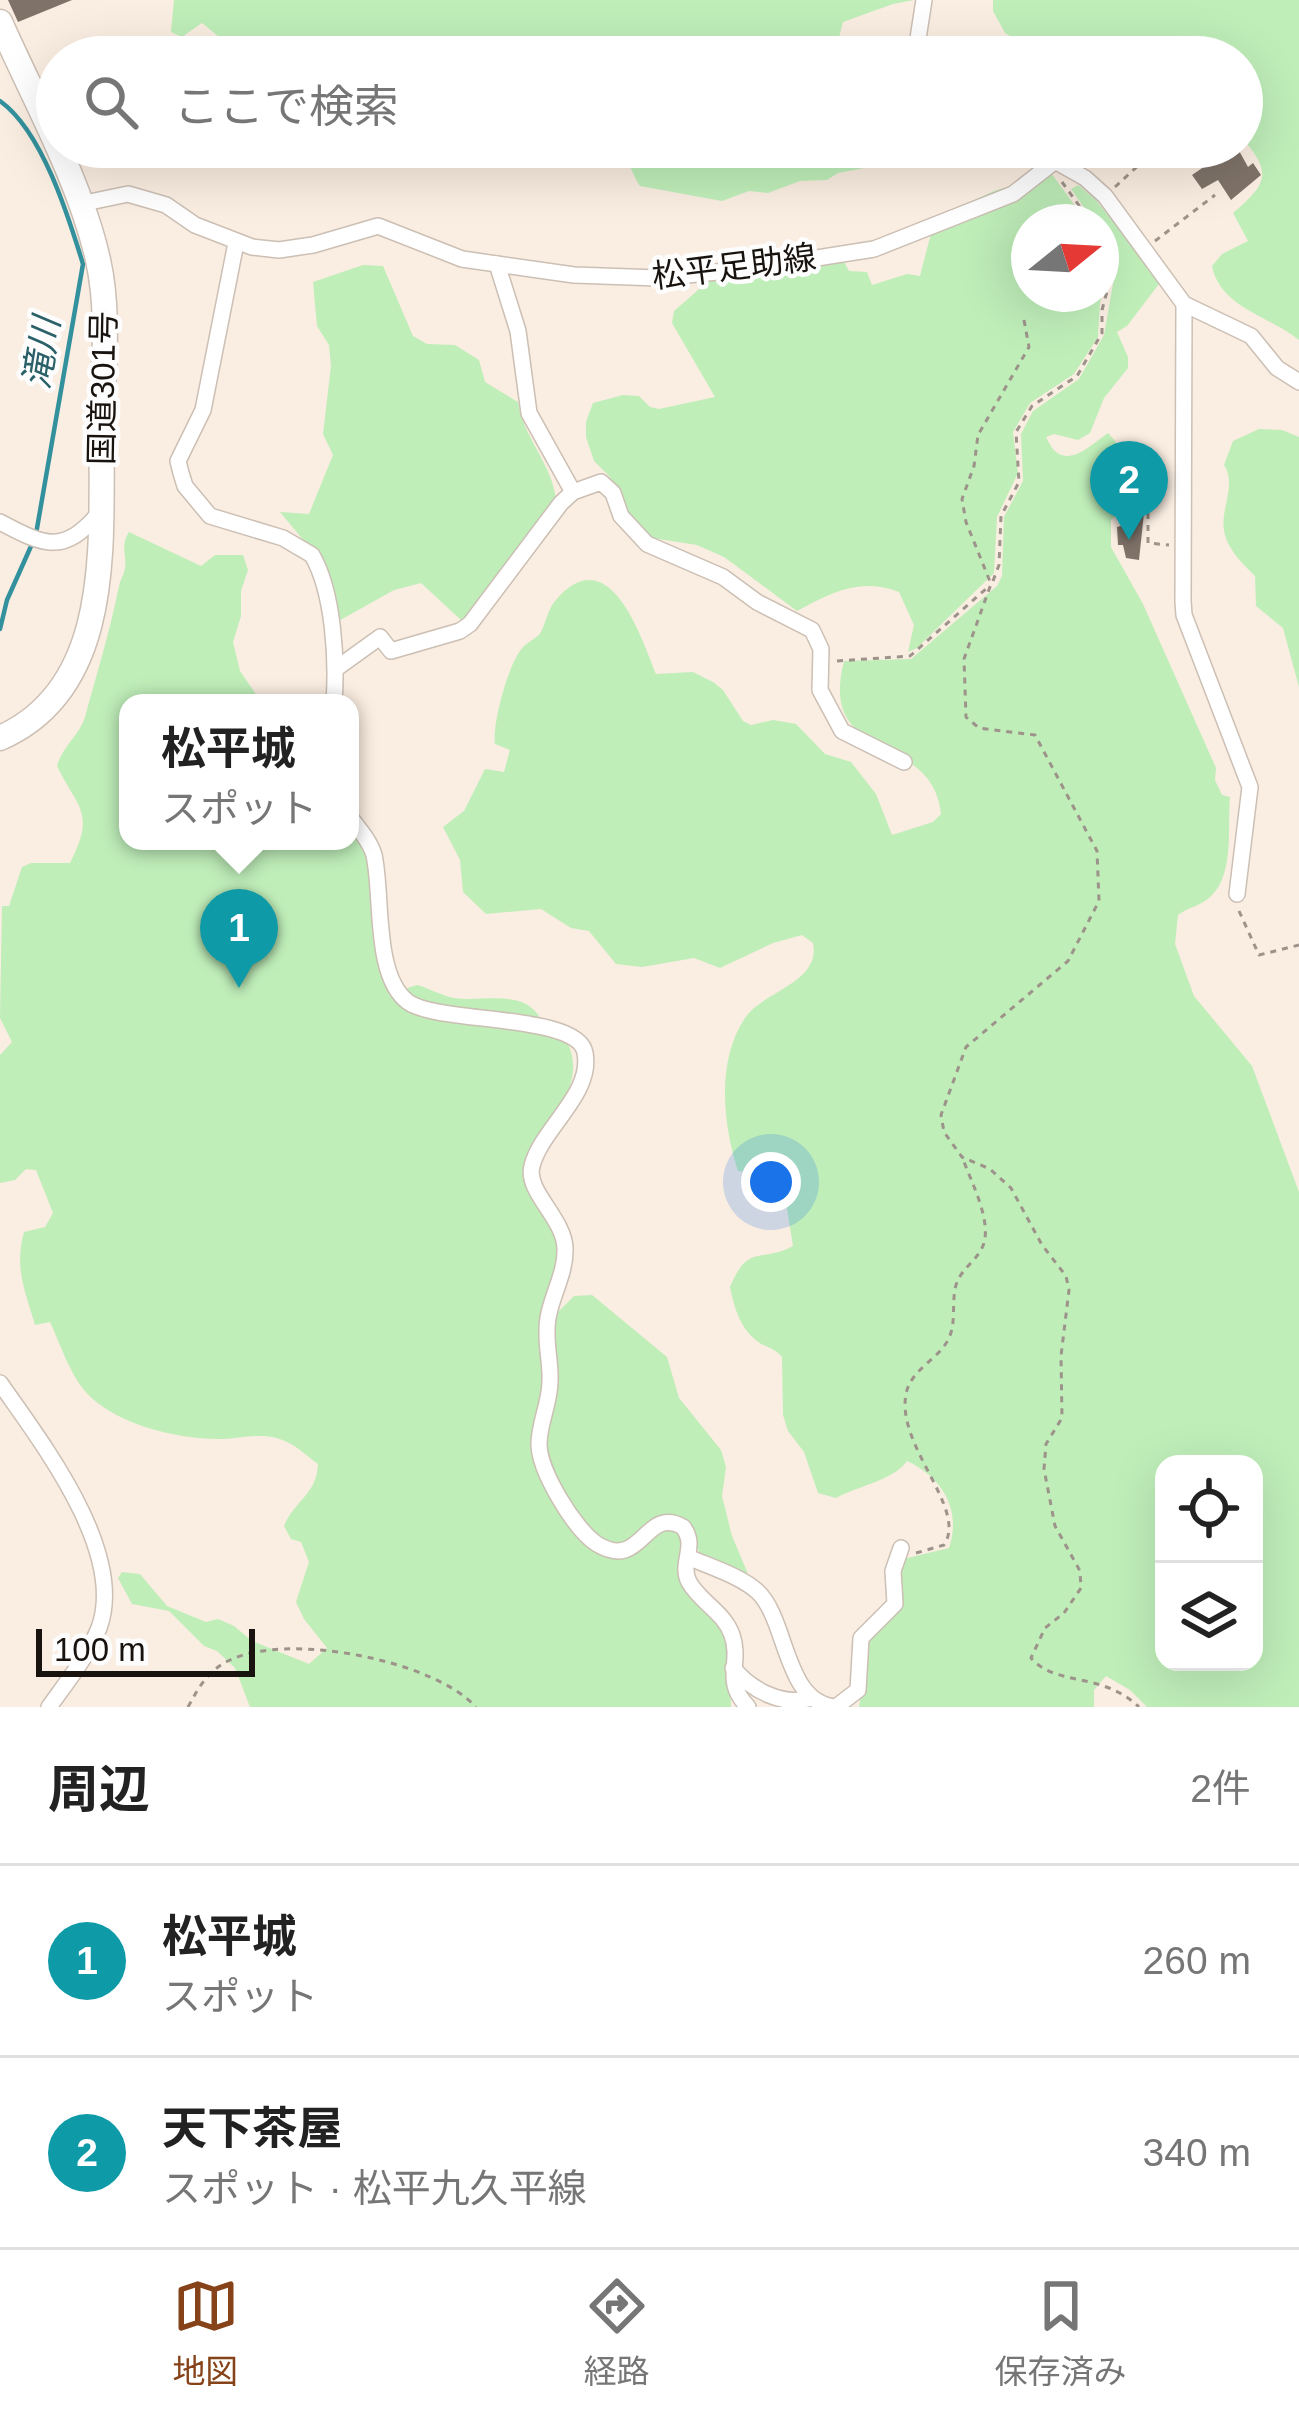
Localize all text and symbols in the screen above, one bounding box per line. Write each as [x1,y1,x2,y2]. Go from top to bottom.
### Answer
search box [36,36,1263,168]
icon: search [78,69,144,135]
text: ここで検索 [174,81,399,132]
north arrow [1011,204,1119,312]
street label: 松平足助線 [650,238,818,295]
water label: 滝川 [16,310,68,392]
street label: 国道301号 [83,311,122,465]
pin: 2 [1090,441,1168,540]
popup [119,694,359,850]
text: 松平城 [161,723,296,774]
text: スポット [161,787,317,830]
pin: 1 [200,889,278,988]
your location [741,1152,801,1212]
map controls [1155,1455,1263,1671]
button: locate [1155,1455,1263,1563]
button: layers [1155,1563,1263,1671]
scale bar [36,1623,255,1676]
text: 100 m [54,1631,146,1668]
text: 周辺 [48,1761,150,1818]
text: 2件 [1190,1767,1251,1810]
text: 松平城 [162,1911,297,1962]
text: 1 [76,1939,98,1982]
text: 260 m [1143,1939,1251,1982]
text: スポット [162,1975,318,2018]
text: 天下茶屋 [162,2103,342,2154]
text: 2 [76,2131,98,2174]
text: 340 m [1143,2131,1251,2174]
text: スポット · 松平九久平線 [162,2167,587,2210]
tab: 地図 [173,2273,239,2393]
tab: 経路 [584,2273,650,2393]
tab: 保存済み [995,2273,1127,2393]

